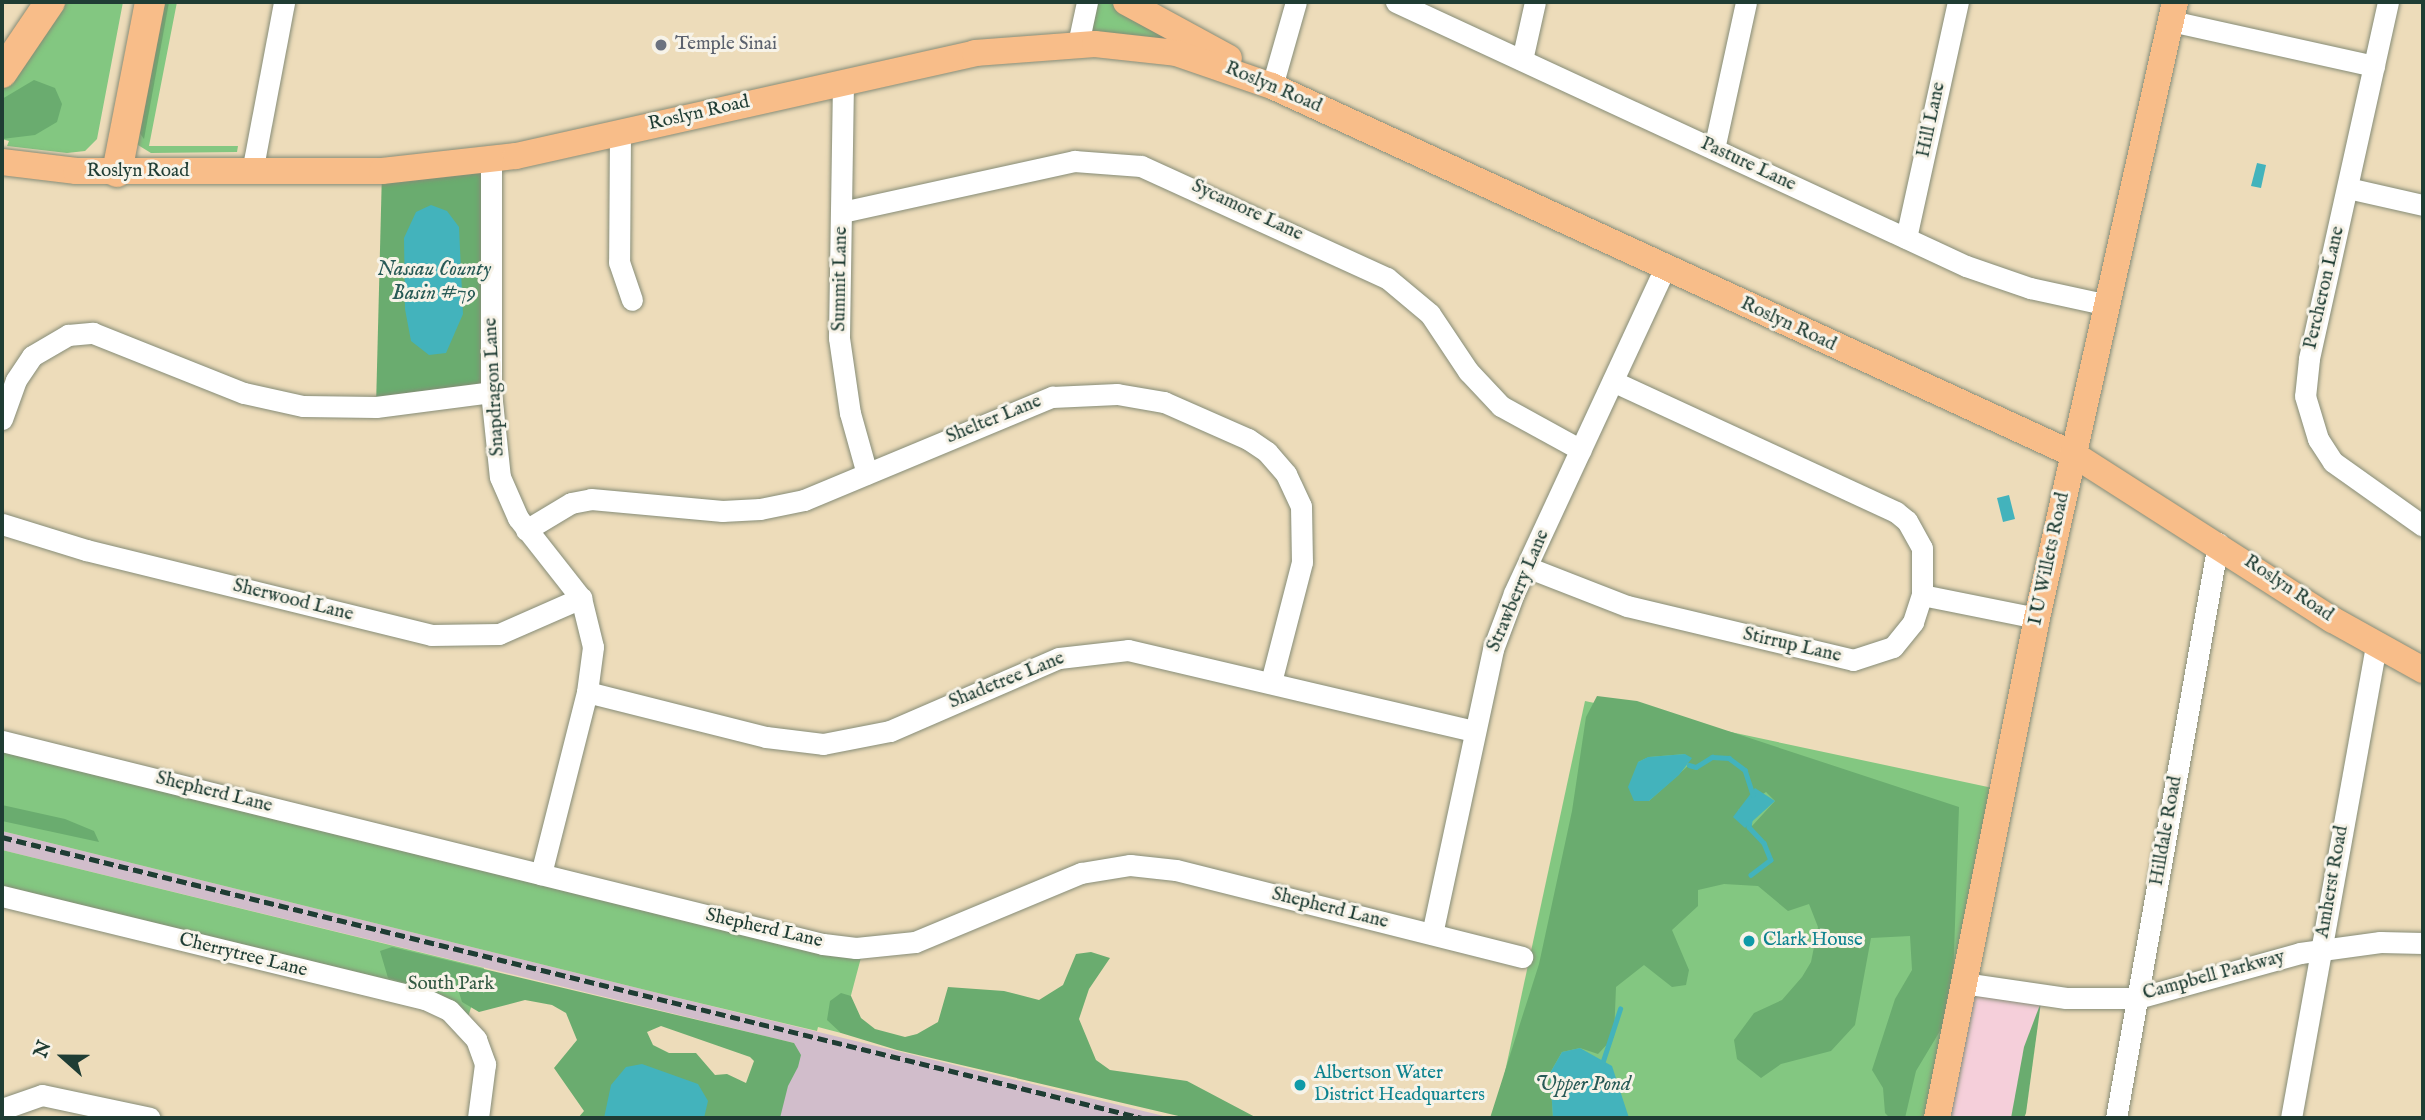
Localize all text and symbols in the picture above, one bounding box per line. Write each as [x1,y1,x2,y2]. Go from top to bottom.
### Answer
place label: Temple Sinai [675,34,777,56]
marker: Temple Sinai [653,37,669,53]
street label: Roslyn Road [1221,57,1325,119]
street label: Hill Lane [1913,80,1951,160]
street label: Roslyn Road [646,91,752,137]
street label: Pasture Lane [1697,133,1799,197]
street label: Roslyn Road [87,161,189,183]
street label: Sycamore Lane [1188,175,1306,247]
street label: Percheron Lane [2300,224,2350,352]
street label: Summit Lane [829,226,853,332]
water label: Nassau County Basin #79 [377,257,491,307]
street label: Roslyn Road [1737,293,1839,357]
street label: Snapdragon Lane [480,317,510,457]
street label: Shelter Lane [943,391,1045,449]
street label: I U Willets Road [2025,491,2075,627]
street label: Strawberry Lane [1483,526,1555,656]
street label: Roslyn Road [2239,551,2337,627]
street label: Sherwood Lane [230,575,356,627]
street label: Stirrup Lane [1741,624,1843,668]
street label: Shadetree Lane [946,647,1068,715]
street label: Shepherd Lane [153,768,275,818]
street label: Hilldale Road [2146,774,2188,888]
street label: Amherst Road [2312,824,2354,940]
street label: Shepherd Lane [1269,884,1391,934]
street label: Shepherd Lane [703,904,825,954]
street label: Cherrytree Lane [177,929,309,983]
place label: Clark House [1763,930,1863,952]
marker: Clark House [1741,933,1757,949]
street label: Campbell Parkway [2141,946,2287,1006]
park label: South Park [408,974,494,996]
north arrow [28,1022,98,1092]
text: N [29,1038,58,1061]
place label: Albertson Water District Headquarters [1314,1063,1485,1107]
water label: Upper Pond [1535,1072,1631,1098]
marker: Albertson Water District Headquarters [1292,1077,1308,1093]

